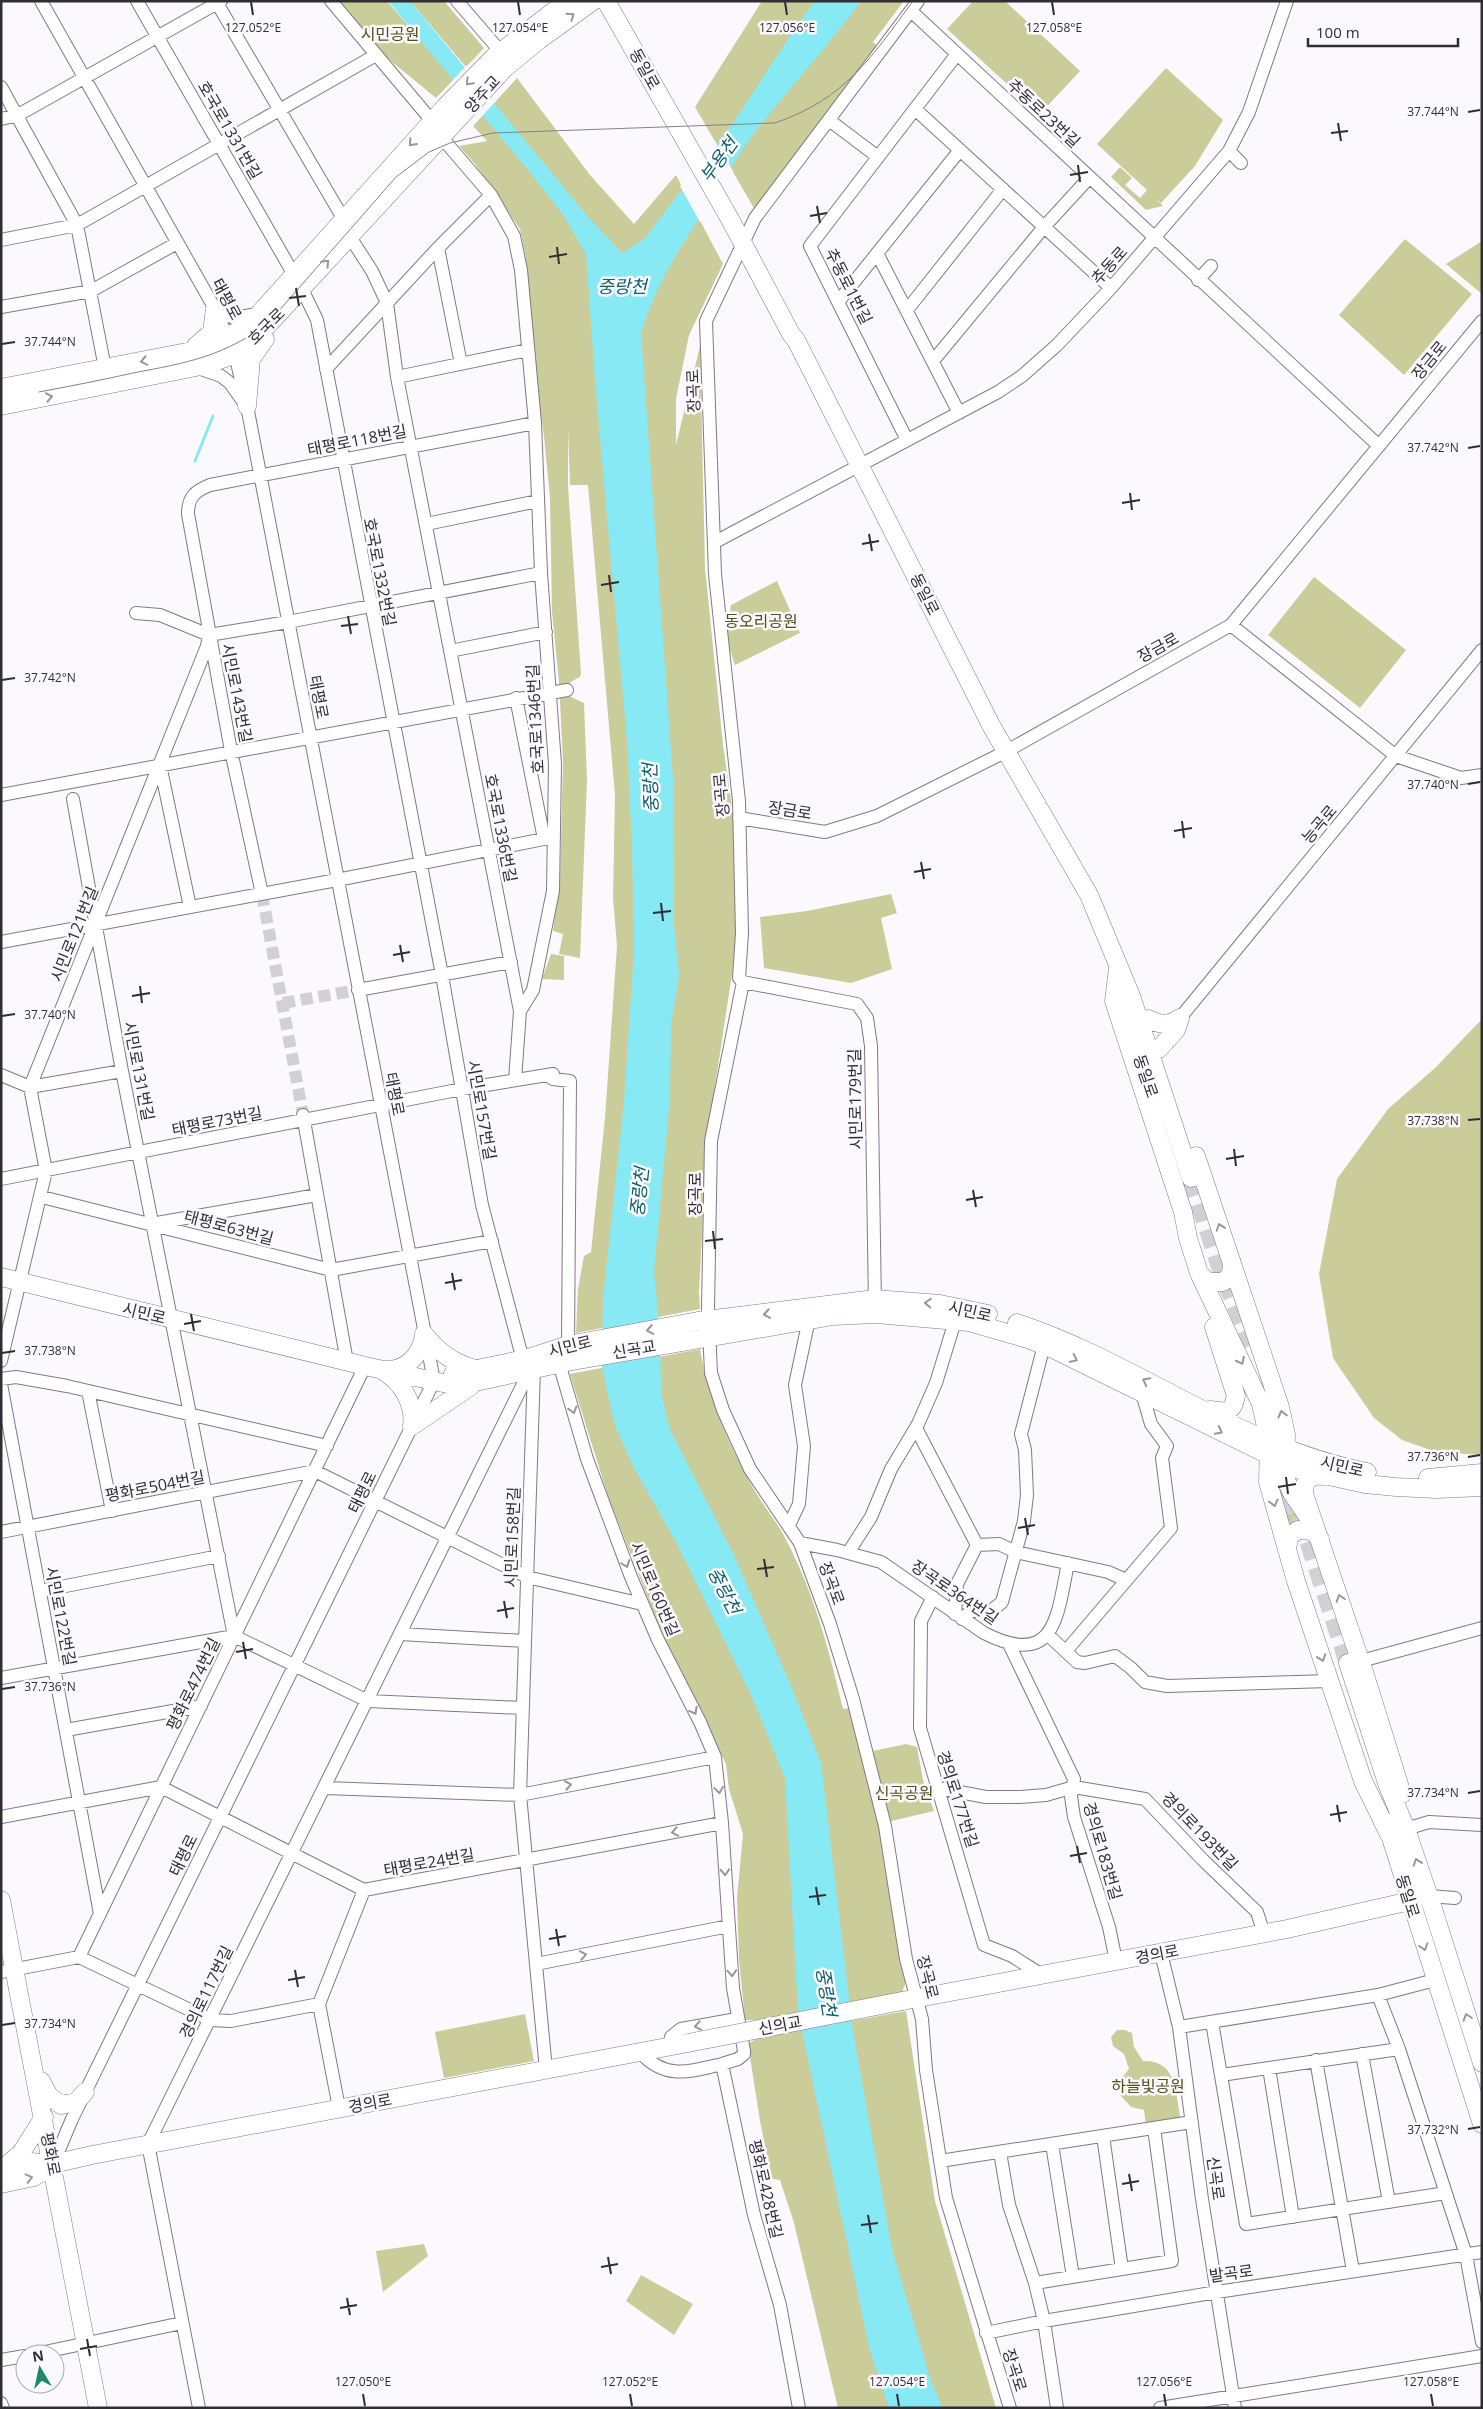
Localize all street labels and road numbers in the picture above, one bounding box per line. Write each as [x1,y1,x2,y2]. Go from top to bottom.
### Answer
street label: 동일로 [625,44,665,94]
street label: 양주교 [459,70,505,118]
street label: 추동로23번길 [1003,74,1085,152]
street label: 호국로1331번길 [193,77,267,183]
street label: 추동로 [1086,241,1132,289]
street label: 추동로1번길 [820,244,878,328]
street label: 태평로 [207,274,247,324]
street label: 호국로 [243,302,290,349]
street label: 장금로 [1407,336,1452,384]
street label: 장곡로 [681,368,705,413]
street label: 태평로118번길 [305,420,409,460]
street label: 호국로1332번길 [359,516,401,628]
street label: 동일로 [905,569,945,619]
street label: 장금로 [1133,627,1183,667]
street label: 시민로143번길 [217,641,257,745]
street label: 호국로1346번길 [521,663,549,775]
street label: 태평로 [304,673,334,721]
street label: 호국로1336번길 [480,772,522,884]
street label: 장곡로 [708,772,734,818]
street label: 장금로 [766,796,814,824]
street label: 능곡로 [1296,800,1342,848]
street label: 시민로121번길 [45,883,103,985]
street label: 시민로131번길 [119,1019,159,1123]
street label: 시민로179번길 [843,1048,867,1150]
street label: 동일로 [1128,1052,1164,1101]
street label: 시민로157번길 [462,1058,502,1162]
street label: 태평로 [380,1070,410,1118]
street label: 태평로73번길 [170,1101,264,1141]
street label: 장곡로 [684,1172,706,1216]
street label: 태평로63번길 [182,1204,276,1250]
street label: 시민로 [946,1295,994,1327]
street label: 시민로 [120,1297,168,1329]
street label: 시민로 [546,1330,594,1362]
street label: 신곡교 [610,1334,658,1364]
street label: 시민로 [1318,1450,1366,1482]
street label: 평화로504번길 [103,1466,207,1506]
street label: 태평로 [342,1467,382,1517]
street label: 시민로158번길 [499,1486,525,1588]
street label: 시민로160번길 [625,1538,685,1640]
street label: 장곡로364번길 [907,1555,1003,1629]
street label: 장곡로 [814,1558,850,1608]
street label: 시민로122번길 [41,1564,81,1668]
street label: 평화로474번길 [161,1634,225,1734]
street label: 경의로177번길 [932,1748,984,1850]
street label: 경의로193번길 [1157,1787,1243,1875]
street label: 경의로183번길 [1078,1799,1128,1903]
street label: 태평로 [163,1830,203,1880]
street label: 태평로24번길 [382,1843,476,1881]
street label: 동일로 [1391,1872,1425,1921]
street label: 경의로 [1133,1939,1181,1969]
street label: 경의로117번길 [174,1942,238,2042]
street label: 장곡로 [912,1953,944,2001]
street label: 신의교 [756,2010,804,2040]
street label: 경의로 [346,2088,394,2118]
street label: 평화로 [36,2130,66,2178]
street label: 평화로428번길 [744,2137,788,2241]
street label: 신곡로 [1202,2155,1230,2202]
street label: 발곡로 [1208,2259,1255,2287]
street label: 장곡로 [998,2346,1032,2395]

